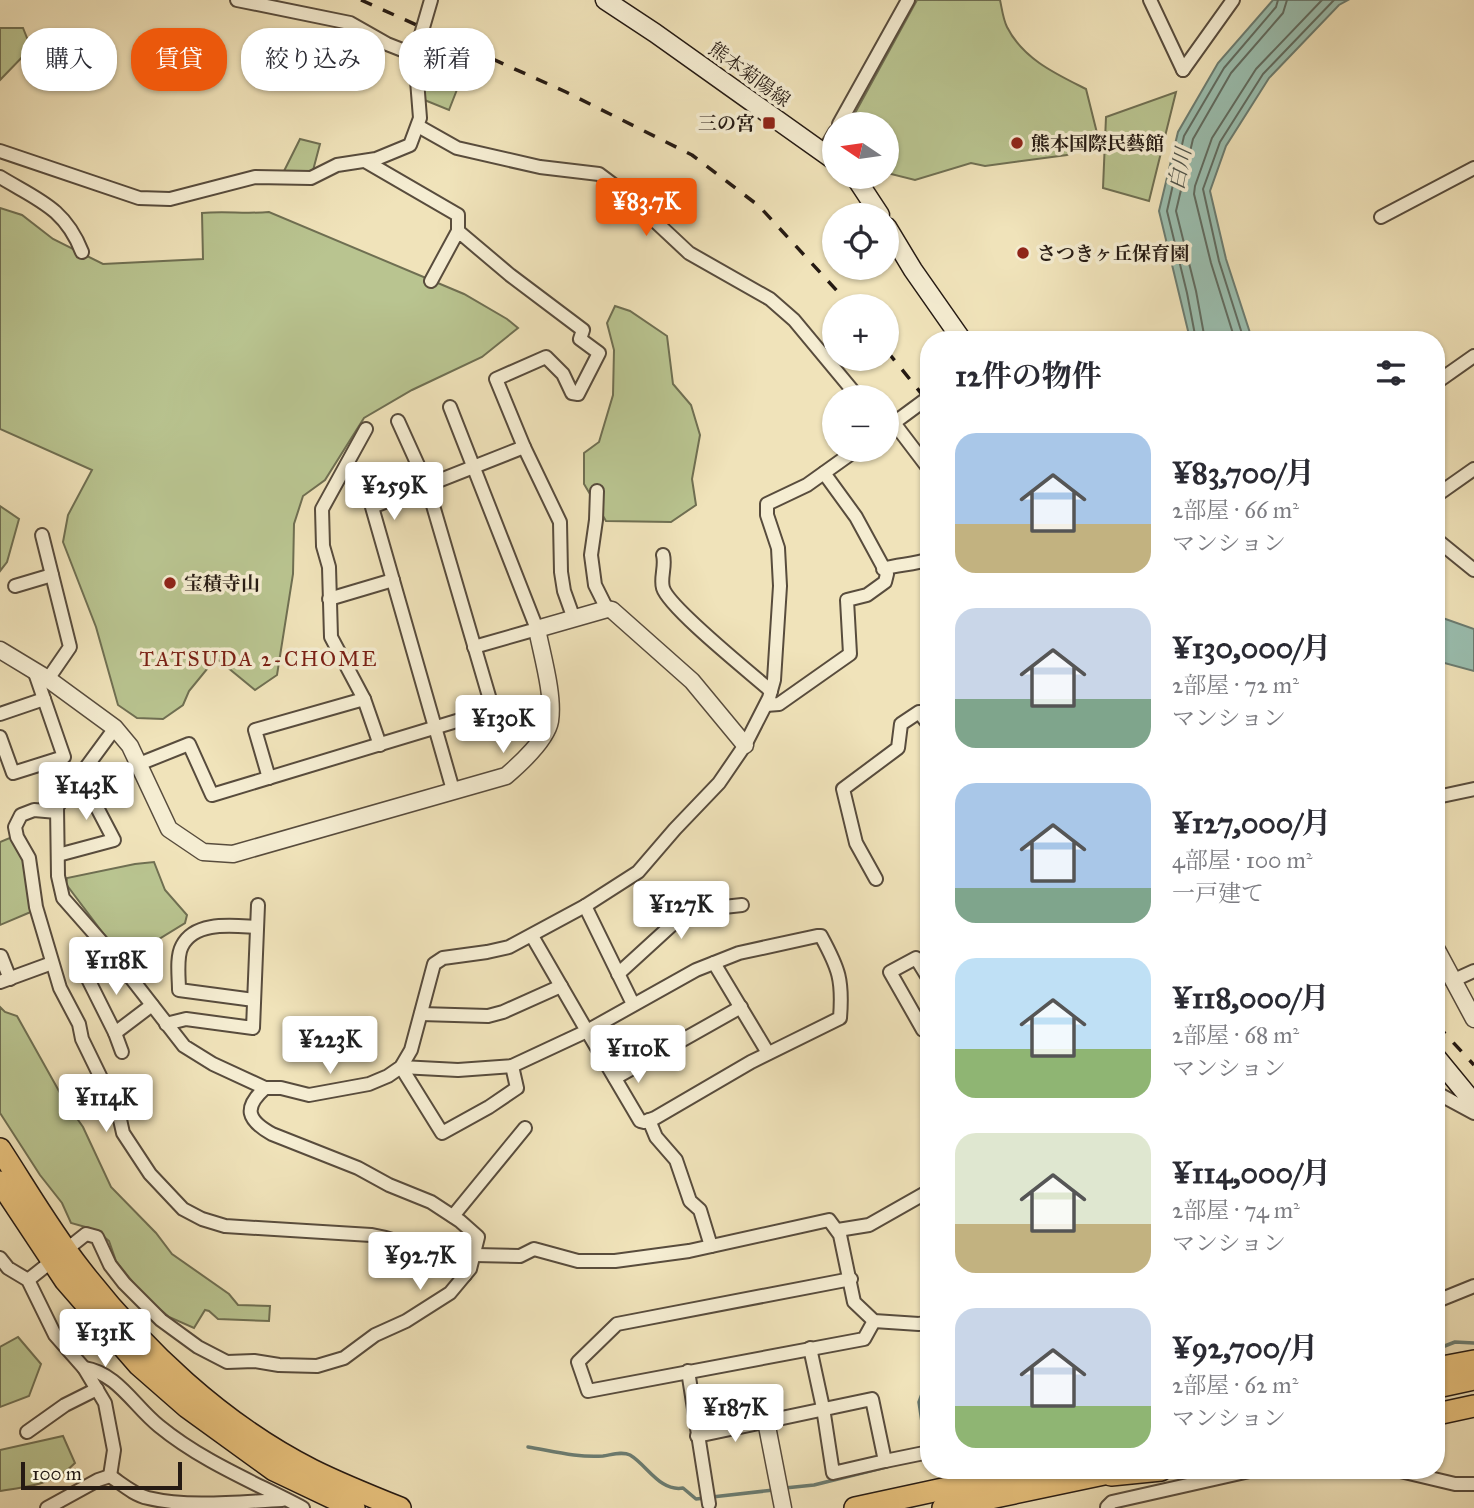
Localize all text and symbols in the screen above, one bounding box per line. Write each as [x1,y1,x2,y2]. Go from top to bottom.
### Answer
chip: 購入 [21,28,117,91]
chip: 賃貸 [131,28,227,91]
chip: 絞り込み [241,28,385,91]
chip: 新着 [399,28,495,91]
street label: 熊本菊陽線 [705,37,795,112]
place label: 三の宮 [698,112,755,135]
north arrow [822,112,900,189]
map controls [822,112,899,462]
marker: 三の宮 [761,115,777,131]
place label: 熊本国際民藝館 [1031,132,1164,155]
marker: 熊本国際民藝館 [1009,135,1025,151]
water label: 白川 [1163,144,1197,192]
pin: ¥83.7K [589,178,703,238]
text: ¥83.7K [612,187,680,215]
button: locate [822,203,899,280]
place label: さつきヶ丘保育園 [1037,242,1189,265]
marker: さつきヶ丘保育園 [1015,245,1031,261]
button: + [822,294,899,371]
icon: filters [1372,354,1410,392]
text: 12件の物件 [955,358,1102,394]
button: − [822,385,899,462]
text: ¥83,700/月 [1172,455,1315,491]
icon: home [1011,461,1095,545]
pin: ¥259K [345,462,443,522]
text: ¥259K [361,471,427,499]
text: 2部屋 · 66 m² [1172,496,1299,524]
text: マンション [1172,529,1286,557]
place label: 宝積寺山 [184,572,260,595]
marker: 宝積寺山 [162,575,178,591]
text: ¥130,000/月 [1172,630,1331,666]
icon: home [1011,636,1095,720]
district label: TATSUDA 2-CHOME [139,646,379,672]
text: 2部屋 · 72 m² [1172,671,1299,699]
pin: ¥130K [454,696,552,755]
text: ¥130K [471,704,535,732]
text: マンション [1172,704,1286,732]
pin: ¥143K [37,762,135,822]
text: ¥143K [55,771,117,799]
text: ¥127,000/月 [1172,805,1331,841]
icon: home [1011,811,1095,895]
text: 4部屋 · 100 m² [1172,846,1312,874]
text: 一戸建て [1172,879,1264,907]
pin: ¥127K [632,881,730,941]
text: ¥127K [649,890,713,918]
pin: ¥118K [67,937,165,997]
text: ¥118K [85,946,147,974]
text: ¥118,000/月 [1172,980,1330,1016]
icon: home [1011,986,1095,1070]
pin: ¥223K [281,1016,379,1076]
text: 2部屋 · 68 m² [1172,1021,1299,1049]
text: ¥223K [298,1025,362,1053]
pin: ¥110K [589,1026,687,1085]
text: ¥110K [607,1034,669,1062]
text: マンション [1172,1054,1286,1082]
pin: ¥114K [57,1074,155,1134]
text: ¥114K [75,1083,137,1111]
text: ¥114,000/月 [1172,1155,1331,1191]
icon: home [1011,1161,1095,1245]
text: 2部屋 · 74 m² [1172,1196,1300,1224]
text: マンション [1172,1229,1286,1257]
pin: ¥92.7K [363,1232,477,1292]
text: ¥92.7K [384,1241,456,1269]
pin: ¥131K [56,1310,154,1369]
text: ¥131K [76,1318,134,1346]
text: ¥92,700/月 [1172,1330,1318,1366]
icon: home [1011,1336,1095,1420]
text: 2部屋 · 62 m² [1172,1371,1298,1399]
pin: ¥187K [686,1384,784,1444]
text: ¥187K [702,1393,768,1421]
text: マンション [1172,1404,1286,1432]
scale bar [21,1459,182,1491]
text: 100 m [32,1462,82,1485]

